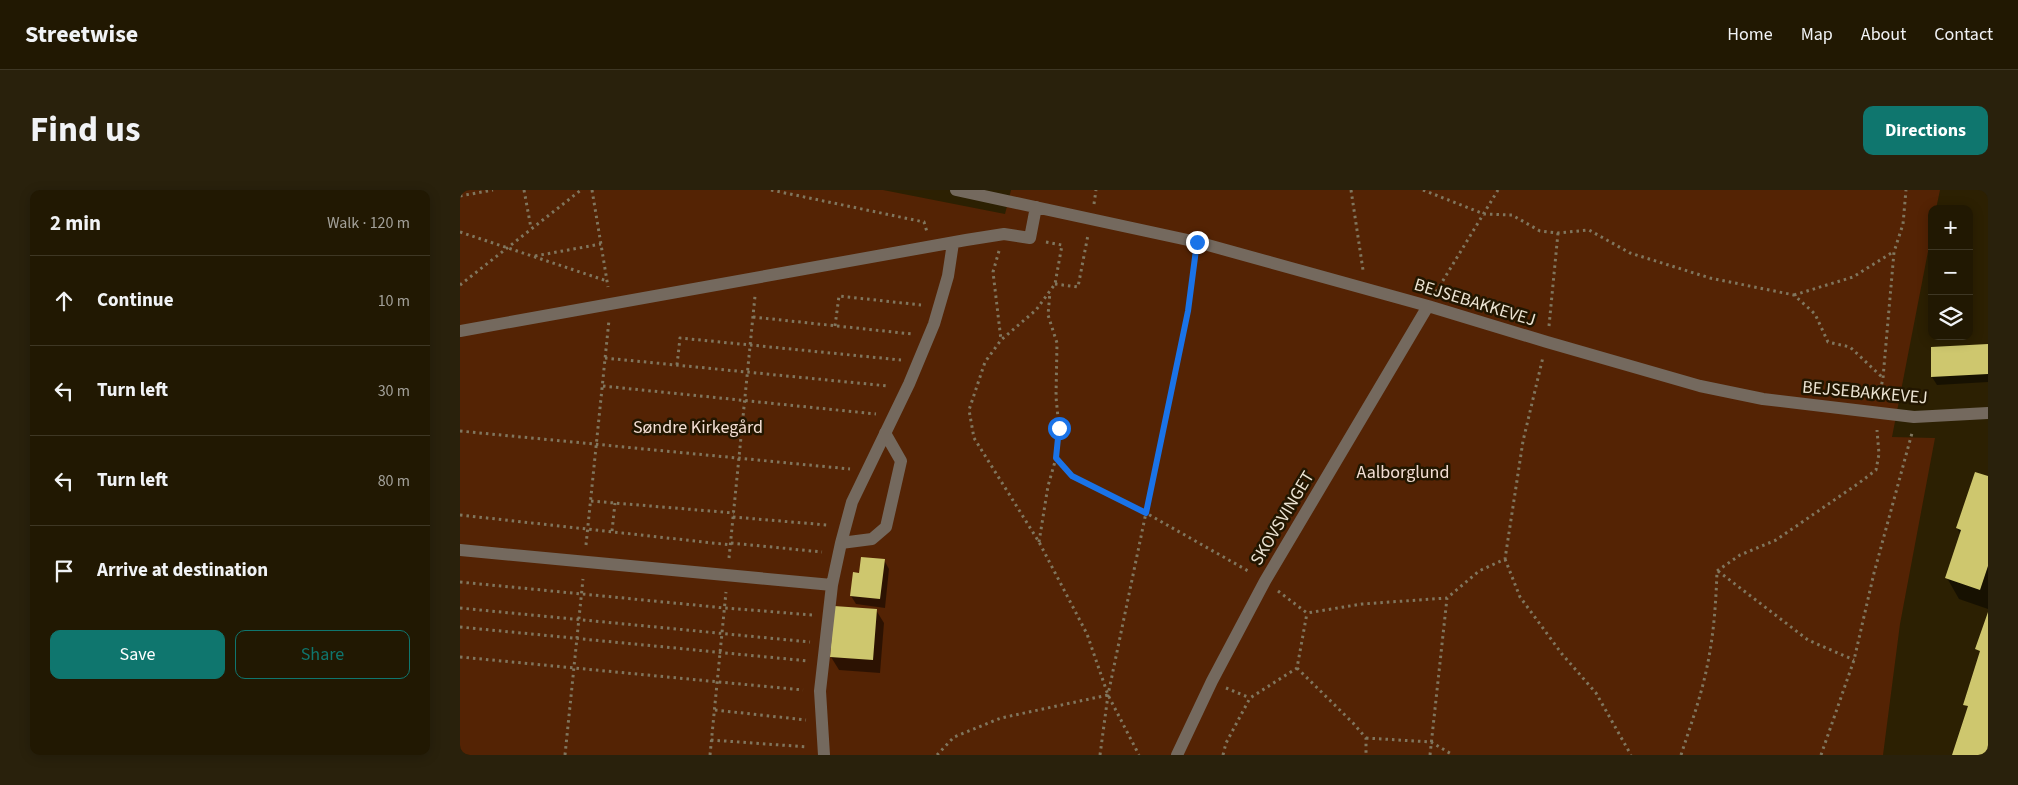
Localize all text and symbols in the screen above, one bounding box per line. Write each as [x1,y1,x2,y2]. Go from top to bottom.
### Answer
text: Streetwise [25,17,138,52]
text: Home [1727,22,1773,47]
text: Map [1801,22,1833,47]
text: About [1861,22,1906,47]
text: Contact [1934,22,1993,47]
text: Find us [30,105,140,155]
button: Directions [1863,106,1988,155]
map controls [1928,205,1973,340]
button: + [1928,205,1973,250]
text: 2 min [50,208,101,238]
text: Walk · 120 m [327,212,410,234]
route end [1186,231,1209,254]
button: − [1928,250,1973,295]
street label: BEJSEBAKKEVEJ [1411,272,1539,333]
icon: ahead [50,287,78,315]
text: Continue [97,287,174,314]
text: 10 m [378,290,410,312]
button: layers [1928,295,1973,340]
street label: BEJSEBAKKEVEJ [1801,375,1929,410]
icon: left [50,377,78,405]
text: Turn left [97,377,168,404]
text: 30 m [378,380,410,402]
park label: Søndre Kirkegård [633,415,763,440]
route start [1048,417,1071,440]
park label: Aalborglund [1357,460,1449,485]
street label: SKOVSVINGET [1244,466,1321,570]
icon: left [50,467,78,495]
text: Turn left [97,467,168,494]
text: 80 m [378,470,410,492]
icon: arrive [50,557,78,585]
text: Arrive at destination [97,557,268,584]
button: Save [50,630,225,679]
button: Share [235,630,410,679]

